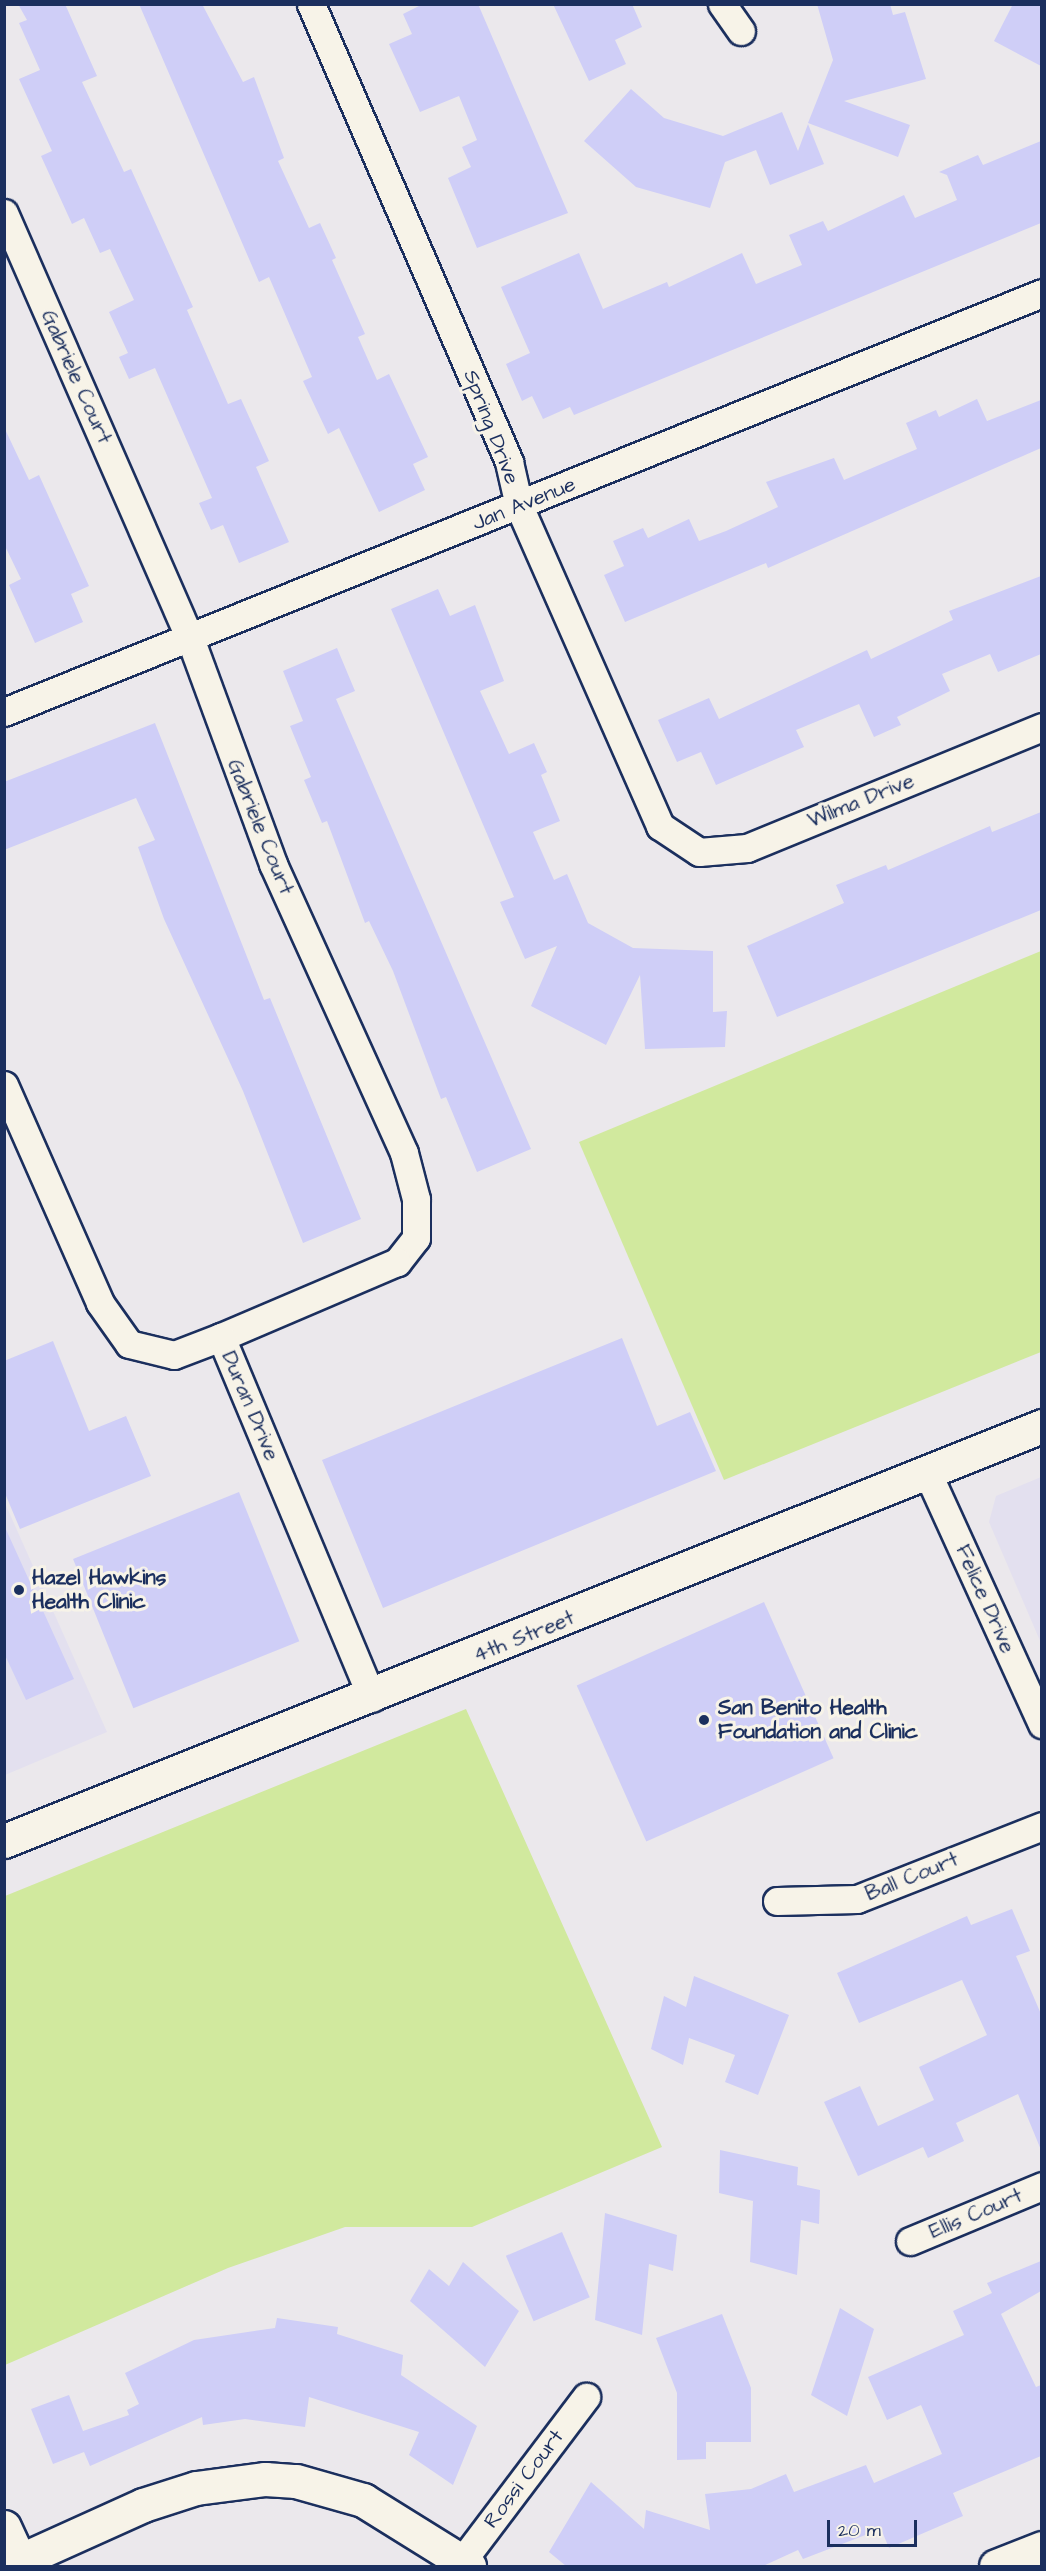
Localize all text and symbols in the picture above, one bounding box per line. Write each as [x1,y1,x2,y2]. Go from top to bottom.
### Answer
street label: Gabriele Court [35,306,117,448]
street label: Spring Drive [458,366,524,488]
street label: Jan Avenue [469,472,579,536]
street label: Gabriele Court [221,756,299,898]
street label: Wilma Drive [804,768,918,834]
street label: Duran Drive [216,1348,284,1464]
street label: Felice Drive [950,1541,1020,1657]
place label: Hazel Hawkins Health Clinic [32,1565,166,1615]
marker: Hazel Hawkins Health Clinic [10,1581,28,1599]
street label: 4th Street [470,1605,578,1669]
place label: San Benito Health Foundation and Clinic [718,1695,918,1745]
marker: San Benito Health Foundation and Clinic [695,1711,713,1729]
street label: Ball Court [862,1847,962,1907]
street label: Ellis Court [926,2183,1026,2245]
street label: Rossi Court [479,2425,569,2533]
scale bar [830,2508,920,2546]
text: 20 m [838,2518,881,2543]

